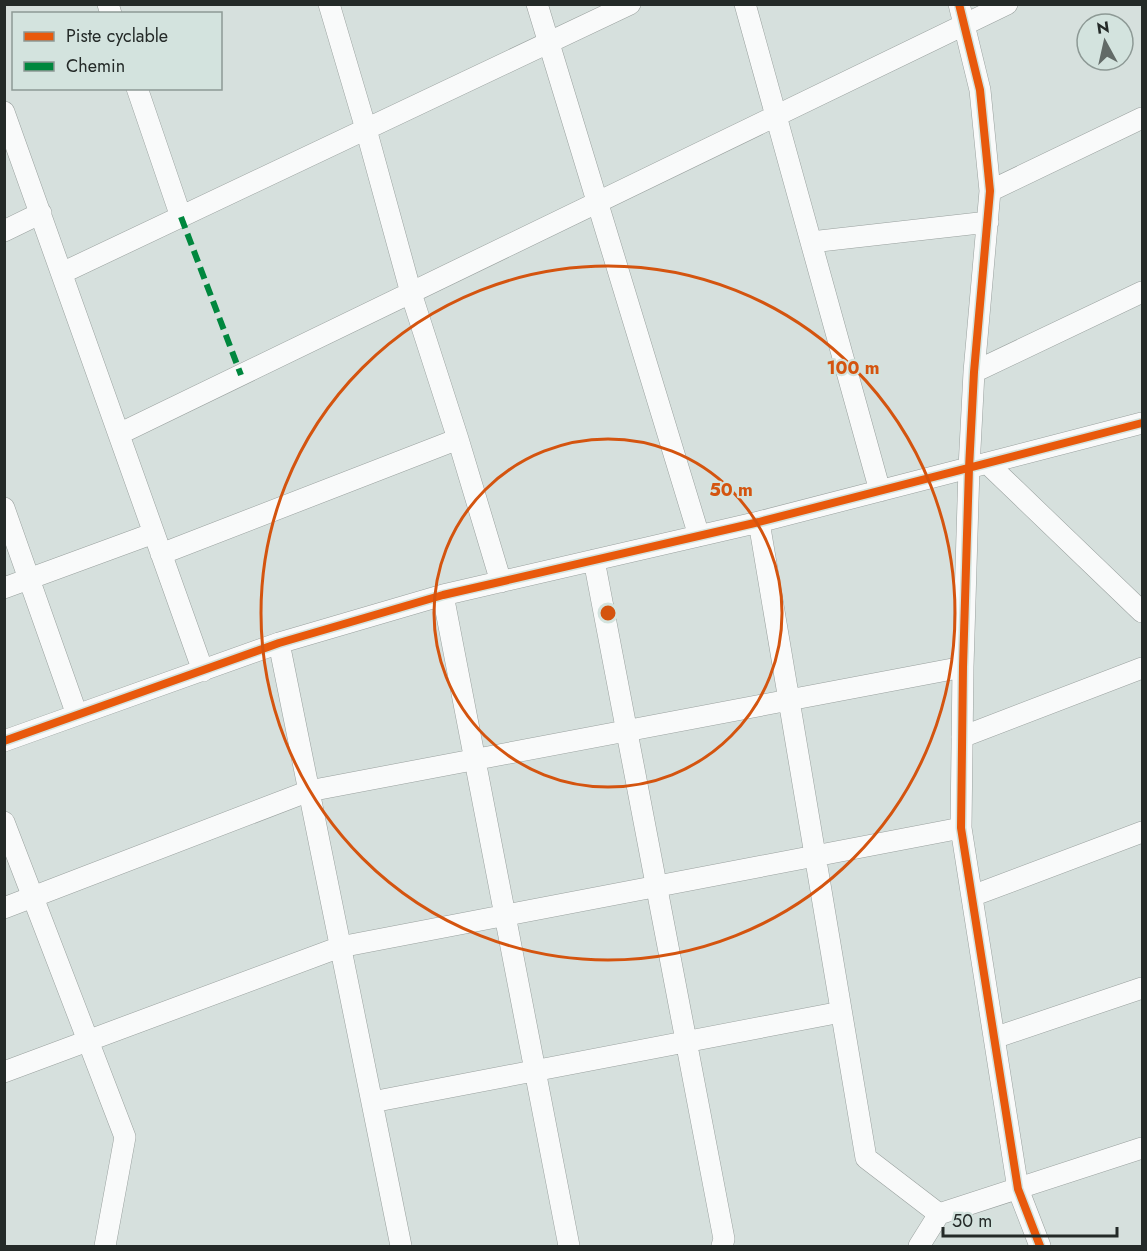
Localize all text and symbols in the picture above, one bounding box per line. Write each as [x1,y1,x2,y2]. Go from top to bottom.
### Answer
legend [12,12,222,90]
north arrow [1075,12,1135,72]
text: N [1095,15,1111,40]
text: Piste cyclable [66,23,168,49]
text: Chemin [66,53,125,79]
text: 100 m [826,355,880,381]
text: 50 m [709,477,753,503]
centre of rings [598,603,618,623]
scale bar [943,1200,1117,1238]
text: 50 m [952,1208,992,1234]

